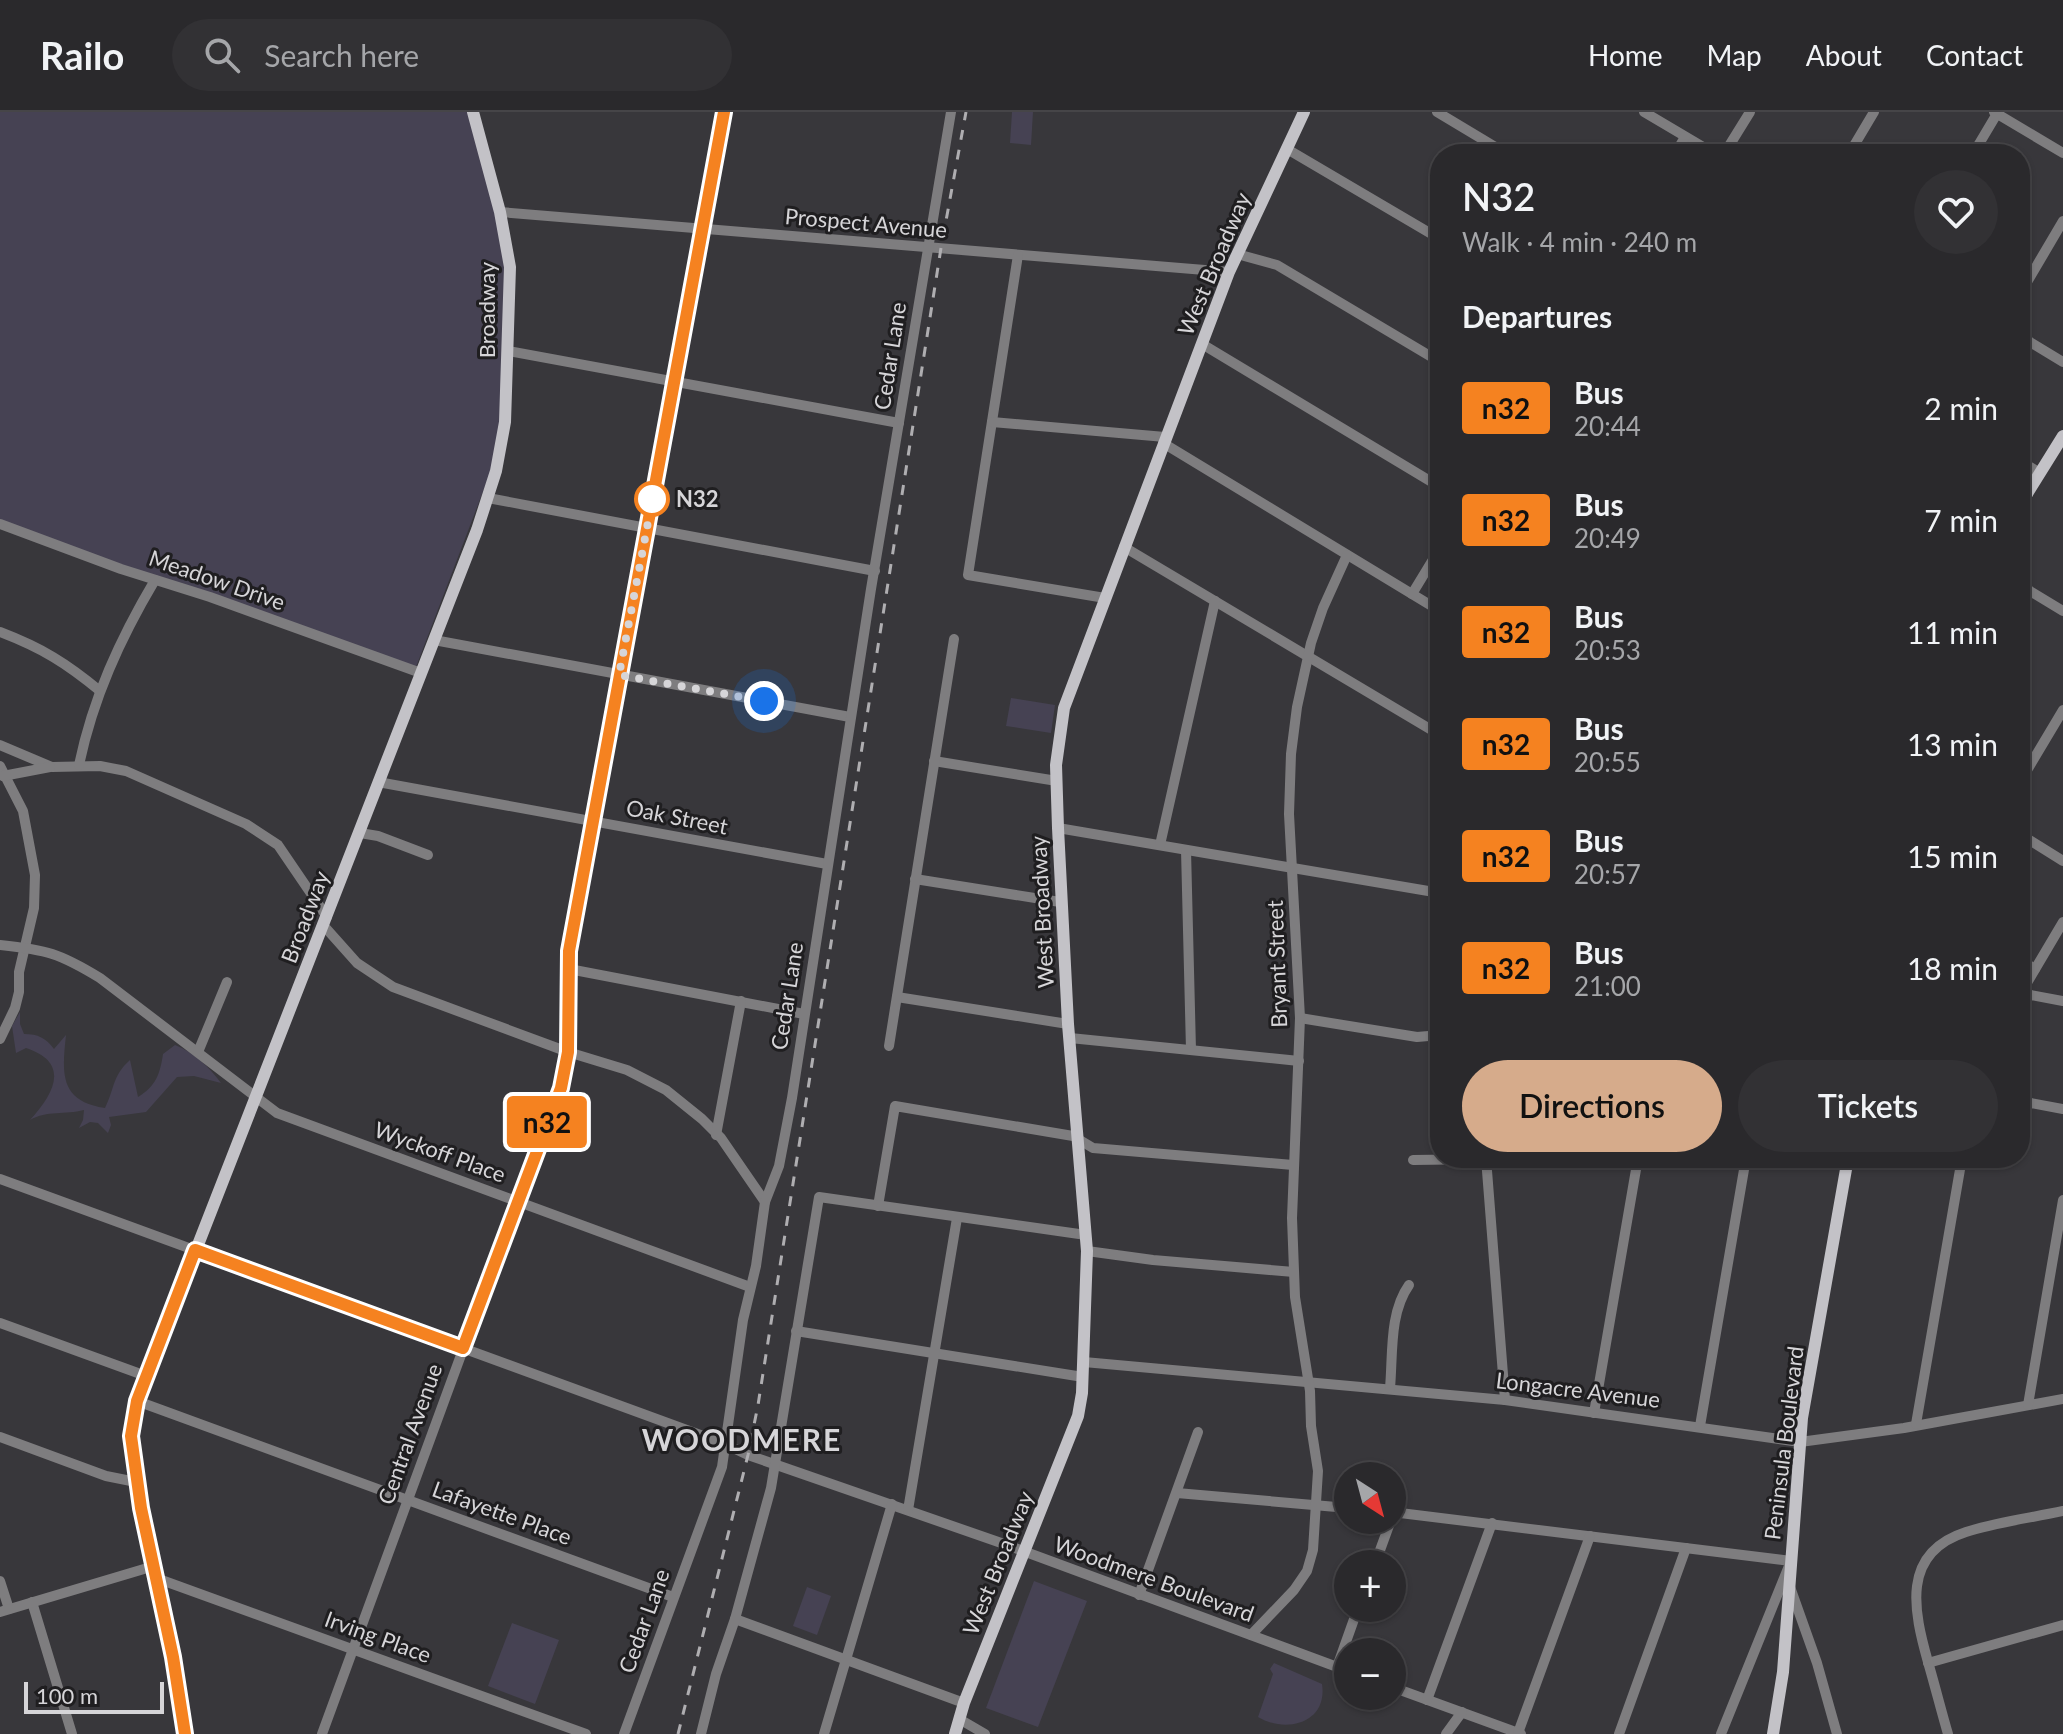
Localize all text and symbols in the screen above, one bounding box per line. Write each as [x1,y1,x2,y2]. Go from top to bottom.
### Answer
search box [172,19,732,91]
text: Railo [40,32,124,78]
icon: search [200,33,244,77]
text: Search here [264,37,419,73]
text: Home [1588,38,1663,72]
text: Map [1707,38,1762,72]
text: About [1806,38,1882,72]
text: Contact [1926,38,2023,72]
button: heart [1914,170,1998,254]
text: N32 [1462,173,1535,219]
street label: West Broadway [1171,188,1256,339]
street label: Prospect Avenue [784,202,948,243]
text: Walk · 4 min · 240 m [1462,226,1697,258]
street label: Broadway [473,261,500,358]
text: Departures [1462,298,1612,334]
street label: Cedar Lane [868,300,911,412]
text: Bus [1574,374,1624,410]
text: 2 min [1924,390,1998,426]
text: n32 [1482,391,1530,425]
text: 20:44 [1574,410,1641,442]
marker: N32 [635,482,669,516]
place label: N32 [676,485,718,512]
text: Bus [1574,486,1624,522]
text: 7 min [1924,502,1998,538]
text: n32 [1482,503,1530,537]
text: 20:49 [1574,522,1641,554]
street label: Meadow Drive [146,544,289,615]
text: Bus [1574,598,1624,634]
text: 11 min [1907,614,1998,650]
text: n32 [1482,615,1530,649]
text: 20:53 [1574,634,1641,666]
your location [744,681,784,721]
text: Bus [1574,710,1624,746]
text: 13 min [1907,726,1998,762]
text: n32 [1482,727,1530,761]
text: 20:55 [1574,746,1641,778]
street label: Oak Street [624,793,730,840]
text: Bus [1574,822,1624,858]
street label: West Broadway [1024,834,1059,989]
text: 15 min [1907,838,1998,874]
text: n32 [1482,839,1530,873]
text: 20:57 [1574,858,1641,890]
street label: Broadway [275,866,335,967]
street label: Bryant Street [1261,900,1292,1028]
text: Bus [1574,934,1624,970]
street label: Cedar Lane [765,940,808,1052]
text: 18 min [1907,950,1998,986]
text: n32 [1482,951,1530,985]
text: 21:00 [1574,970,1641,1002]
button: Directions [1462,1060,1722,1152]
button: Tickets [1738,1060,1998,1152]
line badge: n32 [501,1096,593,1148]
text: n32 [523,1105,571,1139]
street label: Wyckoff Place [371,1115,510,1188]
street label: Peninsula Boulevard [1758,1345,1809,1541]
street label: Central Avenue [372,1360,447,1508]
street label: Longacre Avenue [1495,1366,1662,1413]
district label: WOODMERE [642,1421,842,1457]
north arrow [1334,1462,1406,1534]
map controls [1334,1462,1406,1710]
street label: Lafayette Place [429,1475,576,1550]
street label: West Broadway [956,1486,1039,1639]
street label: Woodmere Boulevard [1051,1530,1258,1627]
button: + [1334,1550,1406,1622]
street label: Cedar Lane [612,1565,675,1676]
street label: Irving Place [321,1605,435,1668]
button: − [1334,1638,1406,1710]
scale bar [24,1678,164,1714]
text: 100 m [36,1682,98,1709]

